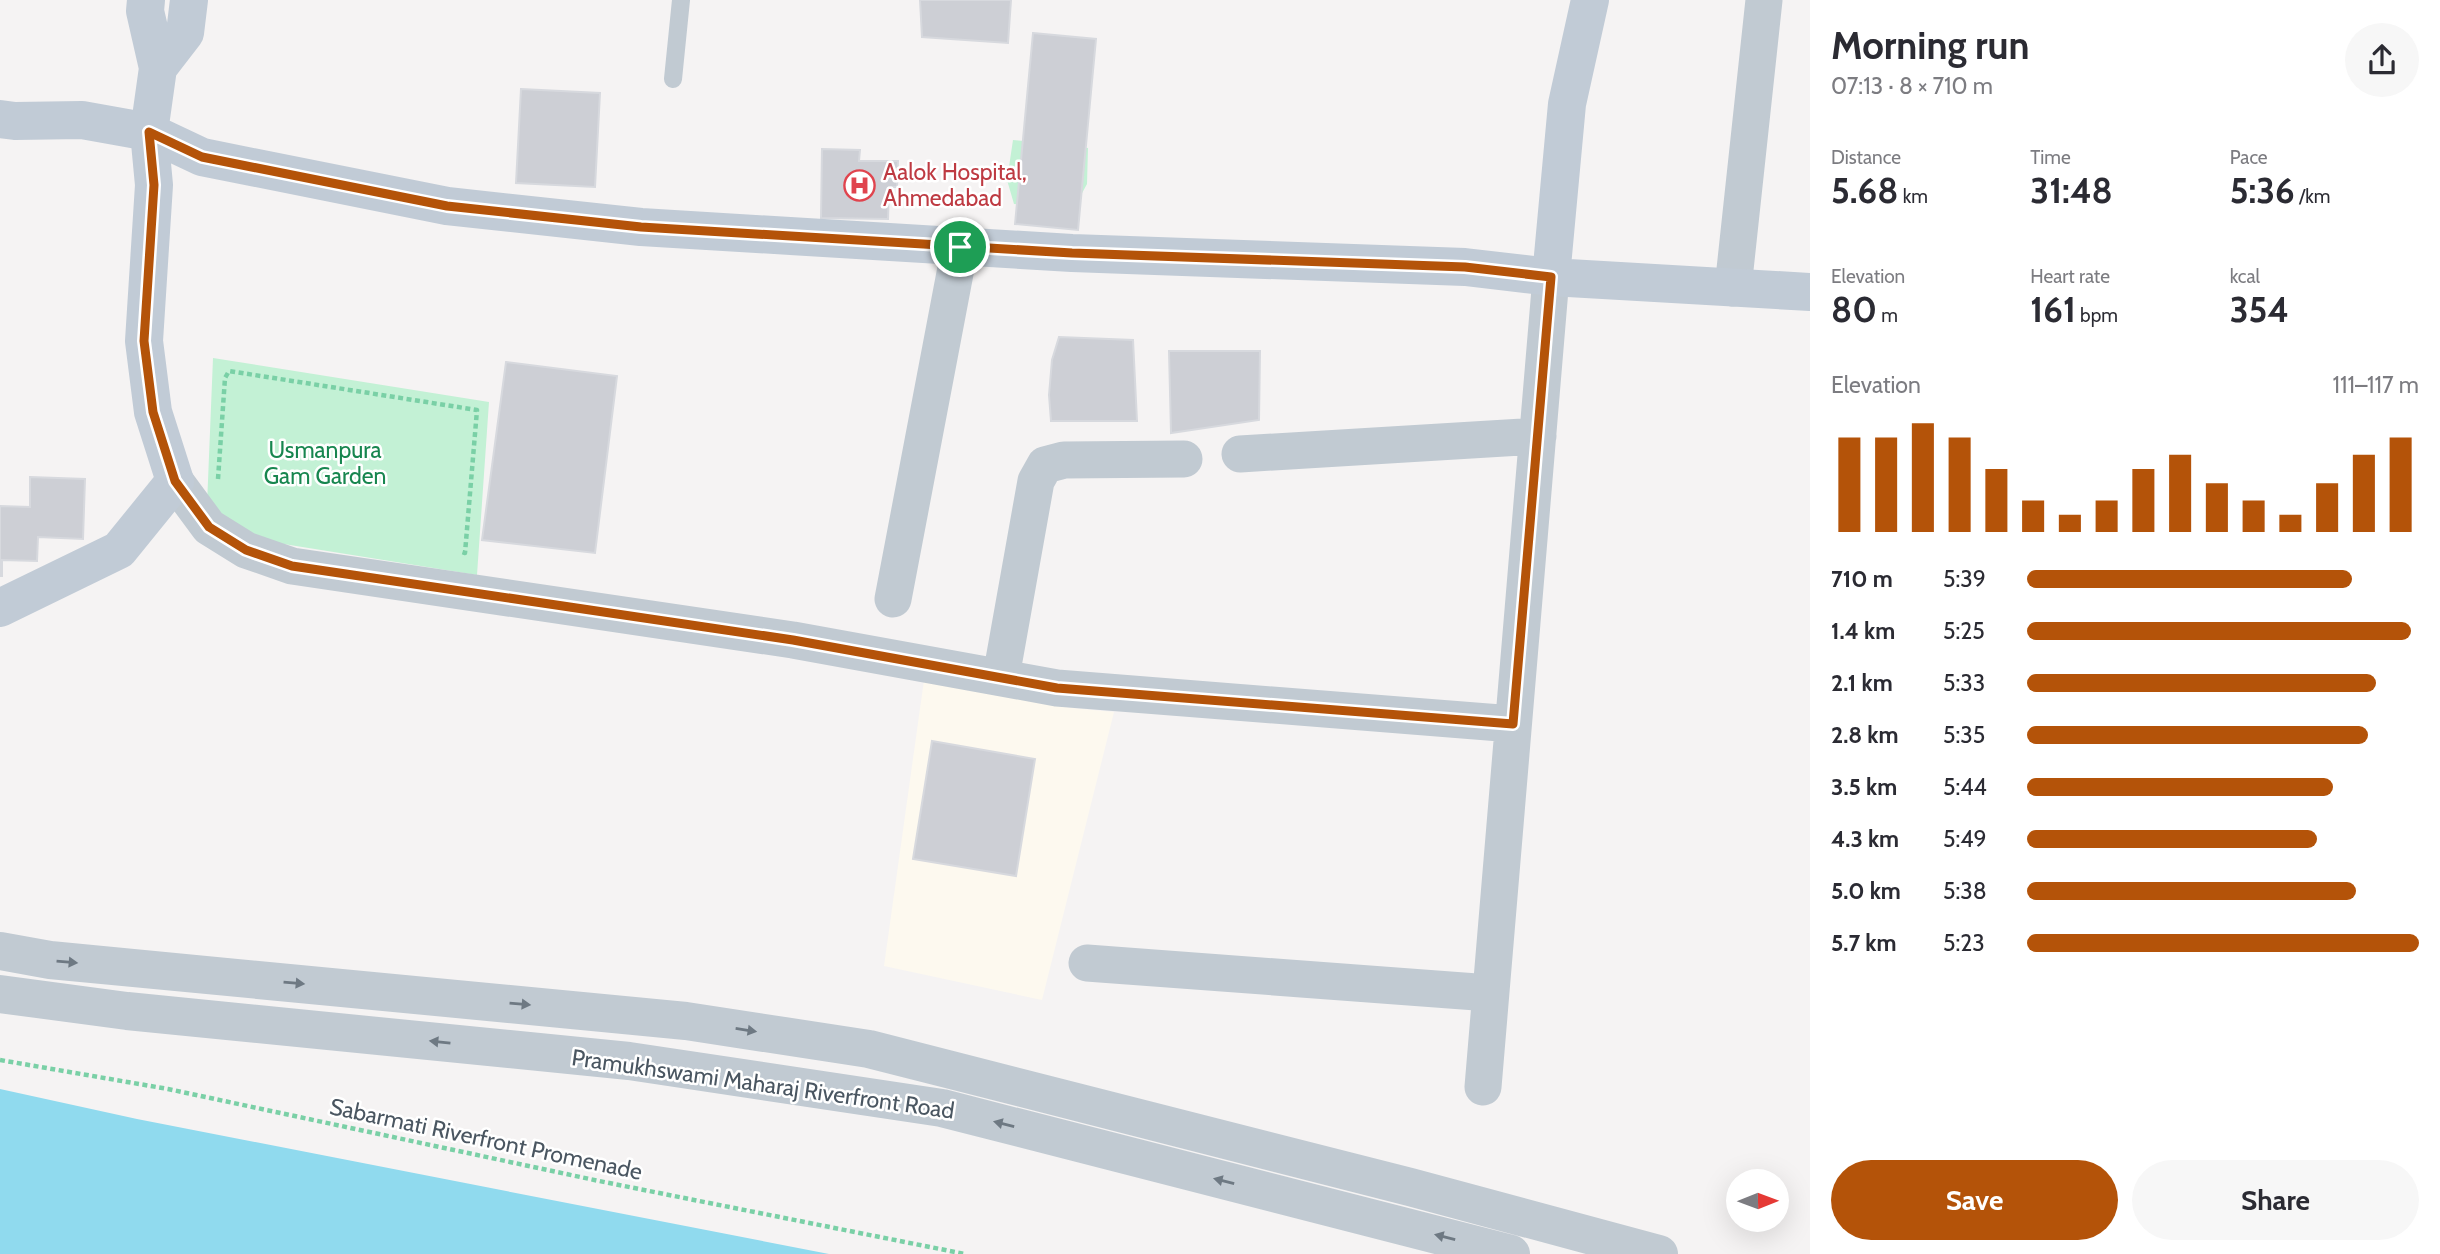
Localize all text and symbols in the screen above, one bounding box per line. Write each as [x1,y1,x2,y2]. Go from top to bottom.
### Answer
text: Morning run [1831,22,2030,69]
button: share [2345,23,2419,97]
text: 07:13 · 8 × 710 m [1831,72,1993,100]
text: Distance [1831,146,1901,169]
text: Time [2030,146,2071,169]
text: Pace [2230,146,2268,169]
place label: Aalok Hospital, Ahmedabad [883,158,1027,212]
hospital icon: Aalok Hospital, Ahmedabad [843,168,877,202]
text: 5.68 [1831,169,1898,212]
text: 31:48 [2030,169,2113,212]
text: 5:36 [2230,169,2295,212]
text: km [1898,185,1928,208]
text: /km [2295,185,2330,208]
pin [930,217,990,277]
icon: arrive [941,228,979,266]
text: Elevation [1831,265,1905,288]
text: Heart rate [2030,265,2110,288]
text: kcal [2230,265,2260,288]
text: 80 [1831,288,1877,331]
text: 161 [2030,288,2076,331]
text: 354 [2230,288,2289,331]
text: m [1877,304,1898,327]
text: bpm [2076,304,2118,327]
text: Elevation [1831,371,1921,399]
text: 111–117 m [2332,371,2419,399]
park label: Usmanpura Gam Garden [264,436,386,490]
text: 710 m [1831,565,1893,593]
text: 5:39 [1943,565,1986,593]
text: 1.4 km [1831,617,1895,645]
text: 5:25 [1943,617,1985,645]
text: 2.1 km [1831,669,1893,697]
text: 5:33 [1943,669,1985,697]
text: 2.8 km [1831,721,1898,749]
text: 5:35 [1943,721,1985,749]
text: 3.5 km [1831,773,1897,801]
text: 5:44 [1943,773,1987,801]
text: 4.3 km [1831,825,1899,853]
text: 5:49 [1943,825,1987,853]
text: 5.0 km [1831,877,1901,905]
text: 5:38 [1943,877,1987,905]
text: 5.7 km [1831,929,1897,957]
text: 5:23 [1943,929,1985,957]
one-way arrow [57,957,79,968]
one-way arrow [283,977,305,988]
one-way arrow [510,998,532,1009]
one-way arrow [735,1025,757,1036]
one-way arrow [429,1036,451,1047]
street label: Pramukhswami Maharaj Riverfront Road [570,1043,956,1125]
street label: Sabarmati Riverfront Promenade [327,1092,645,1186]
one-way arrow [993,1118,1015,1129]
button: Save [1831,1160,2118,1240]
button: Share [2132,1160,2419,1240]
north arrow [1726,1169,1788,1232]
map controls [1726,1169,1789,1232]
one-way arrow [1213,1175,1234,1185]
one-way arrow [1434,1231,1456,1242]

